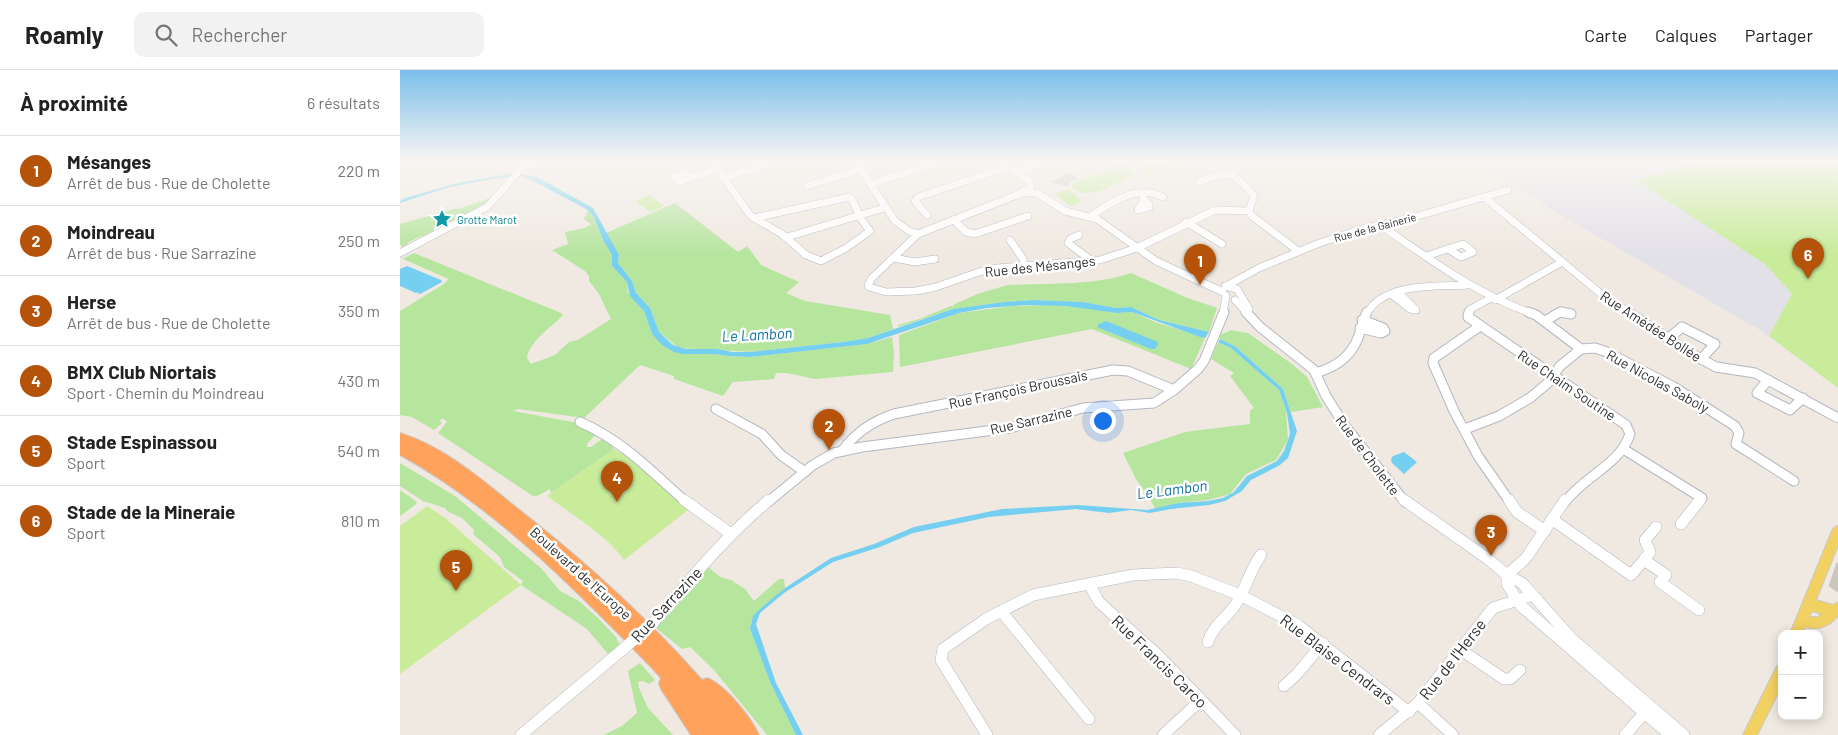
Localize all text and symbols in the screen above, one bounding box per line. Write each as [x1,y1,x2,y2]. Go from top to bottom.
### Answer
search box [134,12,484,57]
text: Roamly [25,20,104,49]
icon: search [152,21,180,49]
text: Rechercher [192,23,287,46]
text: Carte [1584,24,1627,46]
text: Calques [1655,24,1717,46]
text: Partager [1745,24,1813,46]
text: À proximité [20,90,128,115]
text: 6 résultats [307,93,380,112]
text: Mésanges [67,150,151,173]
text: 1 [33,161,39,180]
text: 220 m [337,161,380,180]
text: Arrêt de bus · Rue de Cholette [67,173,271,192]
place icon: Grotte Marot [431,208,453,230]
street label: Rue de la Gainerie [1332,210,1418,244]
place label: Grotte Marot [457,213,517,226]
text: Moindreau [67,220,155,243]
text: 2 [32,231,40,250]
text: 250 m [338,231,380,250]
pin: 6 [1792,238,1824,279]
text: Arrêt de bus · Rue Sarrazine [67,243,257,262]
pin: 1 [1184,244,1216,285]
street label: Rue des Mésanges [984,252,1096,280]
street label: Rue Amédée Bollée [1597,287,1705,365]
text: Herse [67,290,116,313]
text: 3 [32,301,40,320]
text: 350 m [338,301,380,320]
text: Arrêt de bus · Rue de Cholette [67,313,271,332]
water label: Le Lambon [721,323,793,345]
street label: Rue Chaim Soutine [1515,346,1619,424]
street label: Rue Nicolas Saboly [1604,346,1713,416]
text: BMX Club Niortais [67,360,216,383]
street label: Rue François Broussais [947,366,1089,412]
text: 4 [31,371,41,390]
text: 430 m [337,371,380,390]
text: Sport · Chemin du Moindreau [67,383,264,402]
street label: Rue Sarrazine [988,402,1074,438]
your location [1090,408,1116,434]
pin: 2 [813,409,845,450]
street label: Rue de Cholette [1332,412,1404,498]
text: Stade Espinassou [67,430,217,453]
text: 5 [32,441,40,460]
text: 540 m [337,441,380,460]
text: Sport [67,453,106,472]
pin: 4 [601,461,633,502]
water label: Le Lambon [1136,476,1208,502]
text: Stade de la Mineraie [67,500,235,523]
text: 6 [32,511,40,530]
text: 810 m [341,511,380,530]
pin: 3 [1475,515,1507,556]
text: Sport [67,523,106,542]
street label: Boulevard de l'Europe [527,523,635,623]
pin: 5 [440,550,472,591]
street label: Rue Sarrazine [626,563,706,645]
street label: Rue Blaise Cendrars [1277,610,1399,708]
street label: Rue Francis Carco [1108,611,1212,711]
street label: Rue de l'Herse [1415,615,1489,703]
map controls [1778,630,1823,720]
button: + [1778,630,1823,675]
button: − [1778,675,1823,720]

